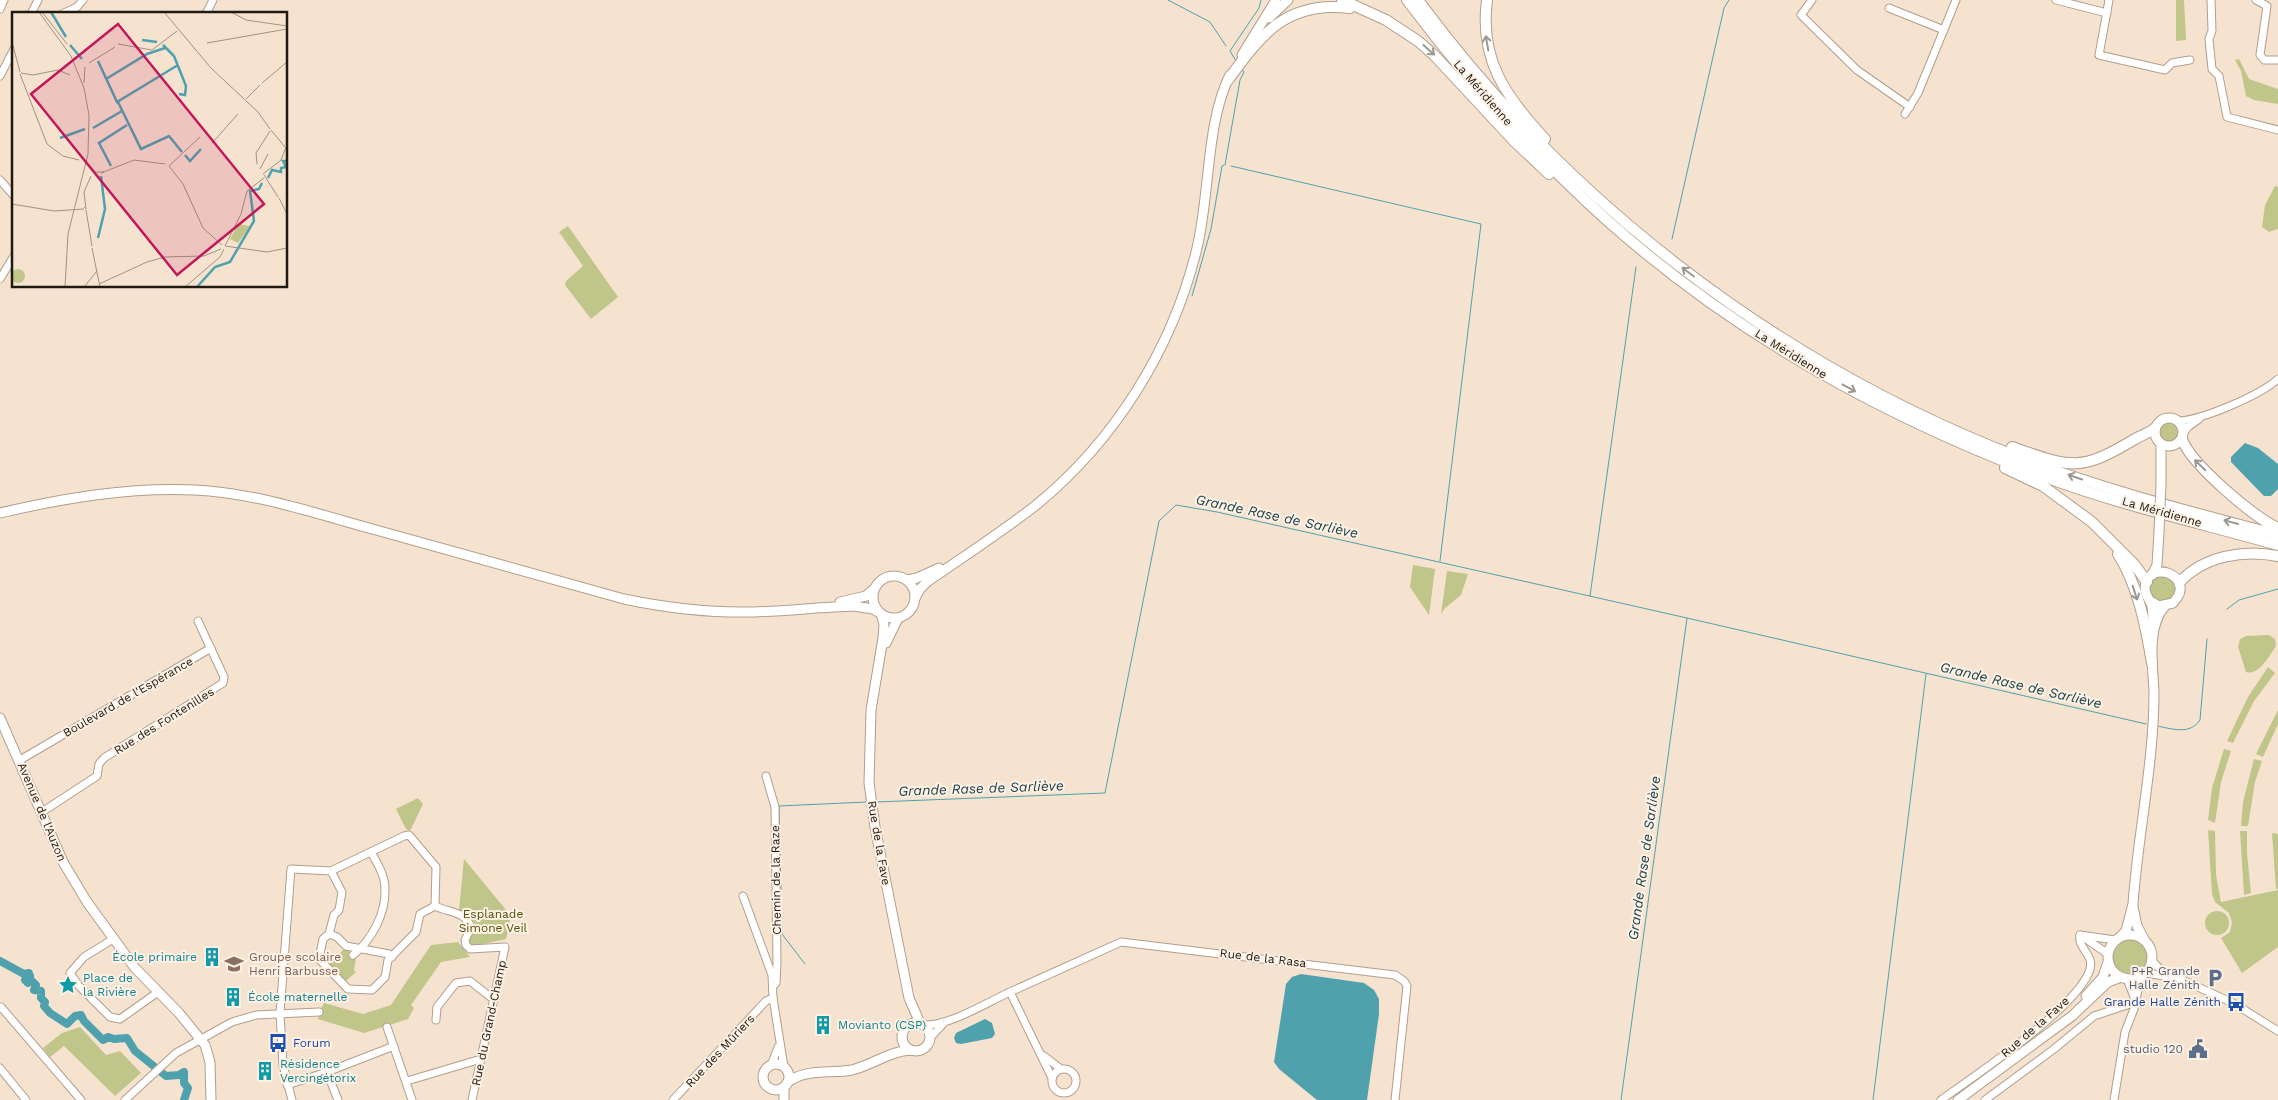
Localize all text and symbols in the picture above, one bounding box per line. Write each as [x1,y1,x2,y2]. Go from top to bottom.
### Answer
inset map [12,12,288,288]
one-way arrow [1481,36,1491,52]
one-way arrow [1422,45,1435,56]
street label: La Méridienne [1451,57,1515,129]
one-way arrow [1681,267,1695,277]
street label: La Méridienne [1752,326,1830,382]
one-way arrow [1841,383,1856,393]
one-way arrow [2194,459,2206,471]
one-way arrow [2068,472,2083,481]
water label: Grande Rase de Sarliève [1194,491,1360,541]
street label: La Méridienne [2120,494,2204,530]
one-way arrow [2223,517,2239,527]
one-way arrow [2131,584,2140,600]
street label: Boulevard de l'Espérance [60,654,196,740]
water label: Grande Rase de Sarliève [1939,659,2103,711]
street label: Rue des Fontenilles [111,684,217,758]
street label: Avenue de l'Auzon [15,760,69,864]
water label: Grande Rase de Sarliève [1625,775,1663,941]
water label: Grande Rase de Sarliève [898,777,1064,799]
street label: Rue de la Fave [865,800,893,886]
street label: Chemin de la Raze [768,825,784,935]
park label: Esplanade Simone Veil [459,907,528,935]
building icon: École primaire [201,946,223,968]
street label: Rue de la Rasa [1219,946,1307,970]
place label: École primaire [112,950,197,964]
place label: Groupe scolaire Henri Barbusse [249,950,341,978]
school or university icon: Groupe scolaire Henri Barbusse [223,953,245,975]
street label: Rue du Grand-Champ [469,959,509,1087]
place label: P+R Grande Halle Zénith [2129,964,2200,992]
parking icon: P+R Grande Halle Zénith [2204,967,2226,989]
place label: Place de la Rivière [83,971,136,999]
place icon: Place de la Rivière [57,974,79,996]
building icon: École maternelle [222,986,244,1008]
place label: École maternelle [248,990,348,1004]
bus stop icon: Grande Halle Zénith [2225,991,2247,1013]
street label: Rue de la Fave [1998,994,2072,1060]
place label: Grande Halle Zénith [2104,995,2221,1009]
street label: Rue des Mûriers [683,1012,757,1090]
building icon: Movianto (CSP) [812,1014,834,1036]
place label: Movianto (CSP) [838,1018,926,1032]
bus stop icon: Forum [267,1032,289,1054]
place label: Forum [293,1036,331,1050]
public building icon: studio 120 [2187,1038,2209,1060]
place label: studio 120 [2123,1042,2183,1056]
place label: Résidence Vercingétorix [280,1057,356,1085]
building icon: Résidence Vercingétorix [254,1060,276,1082]

